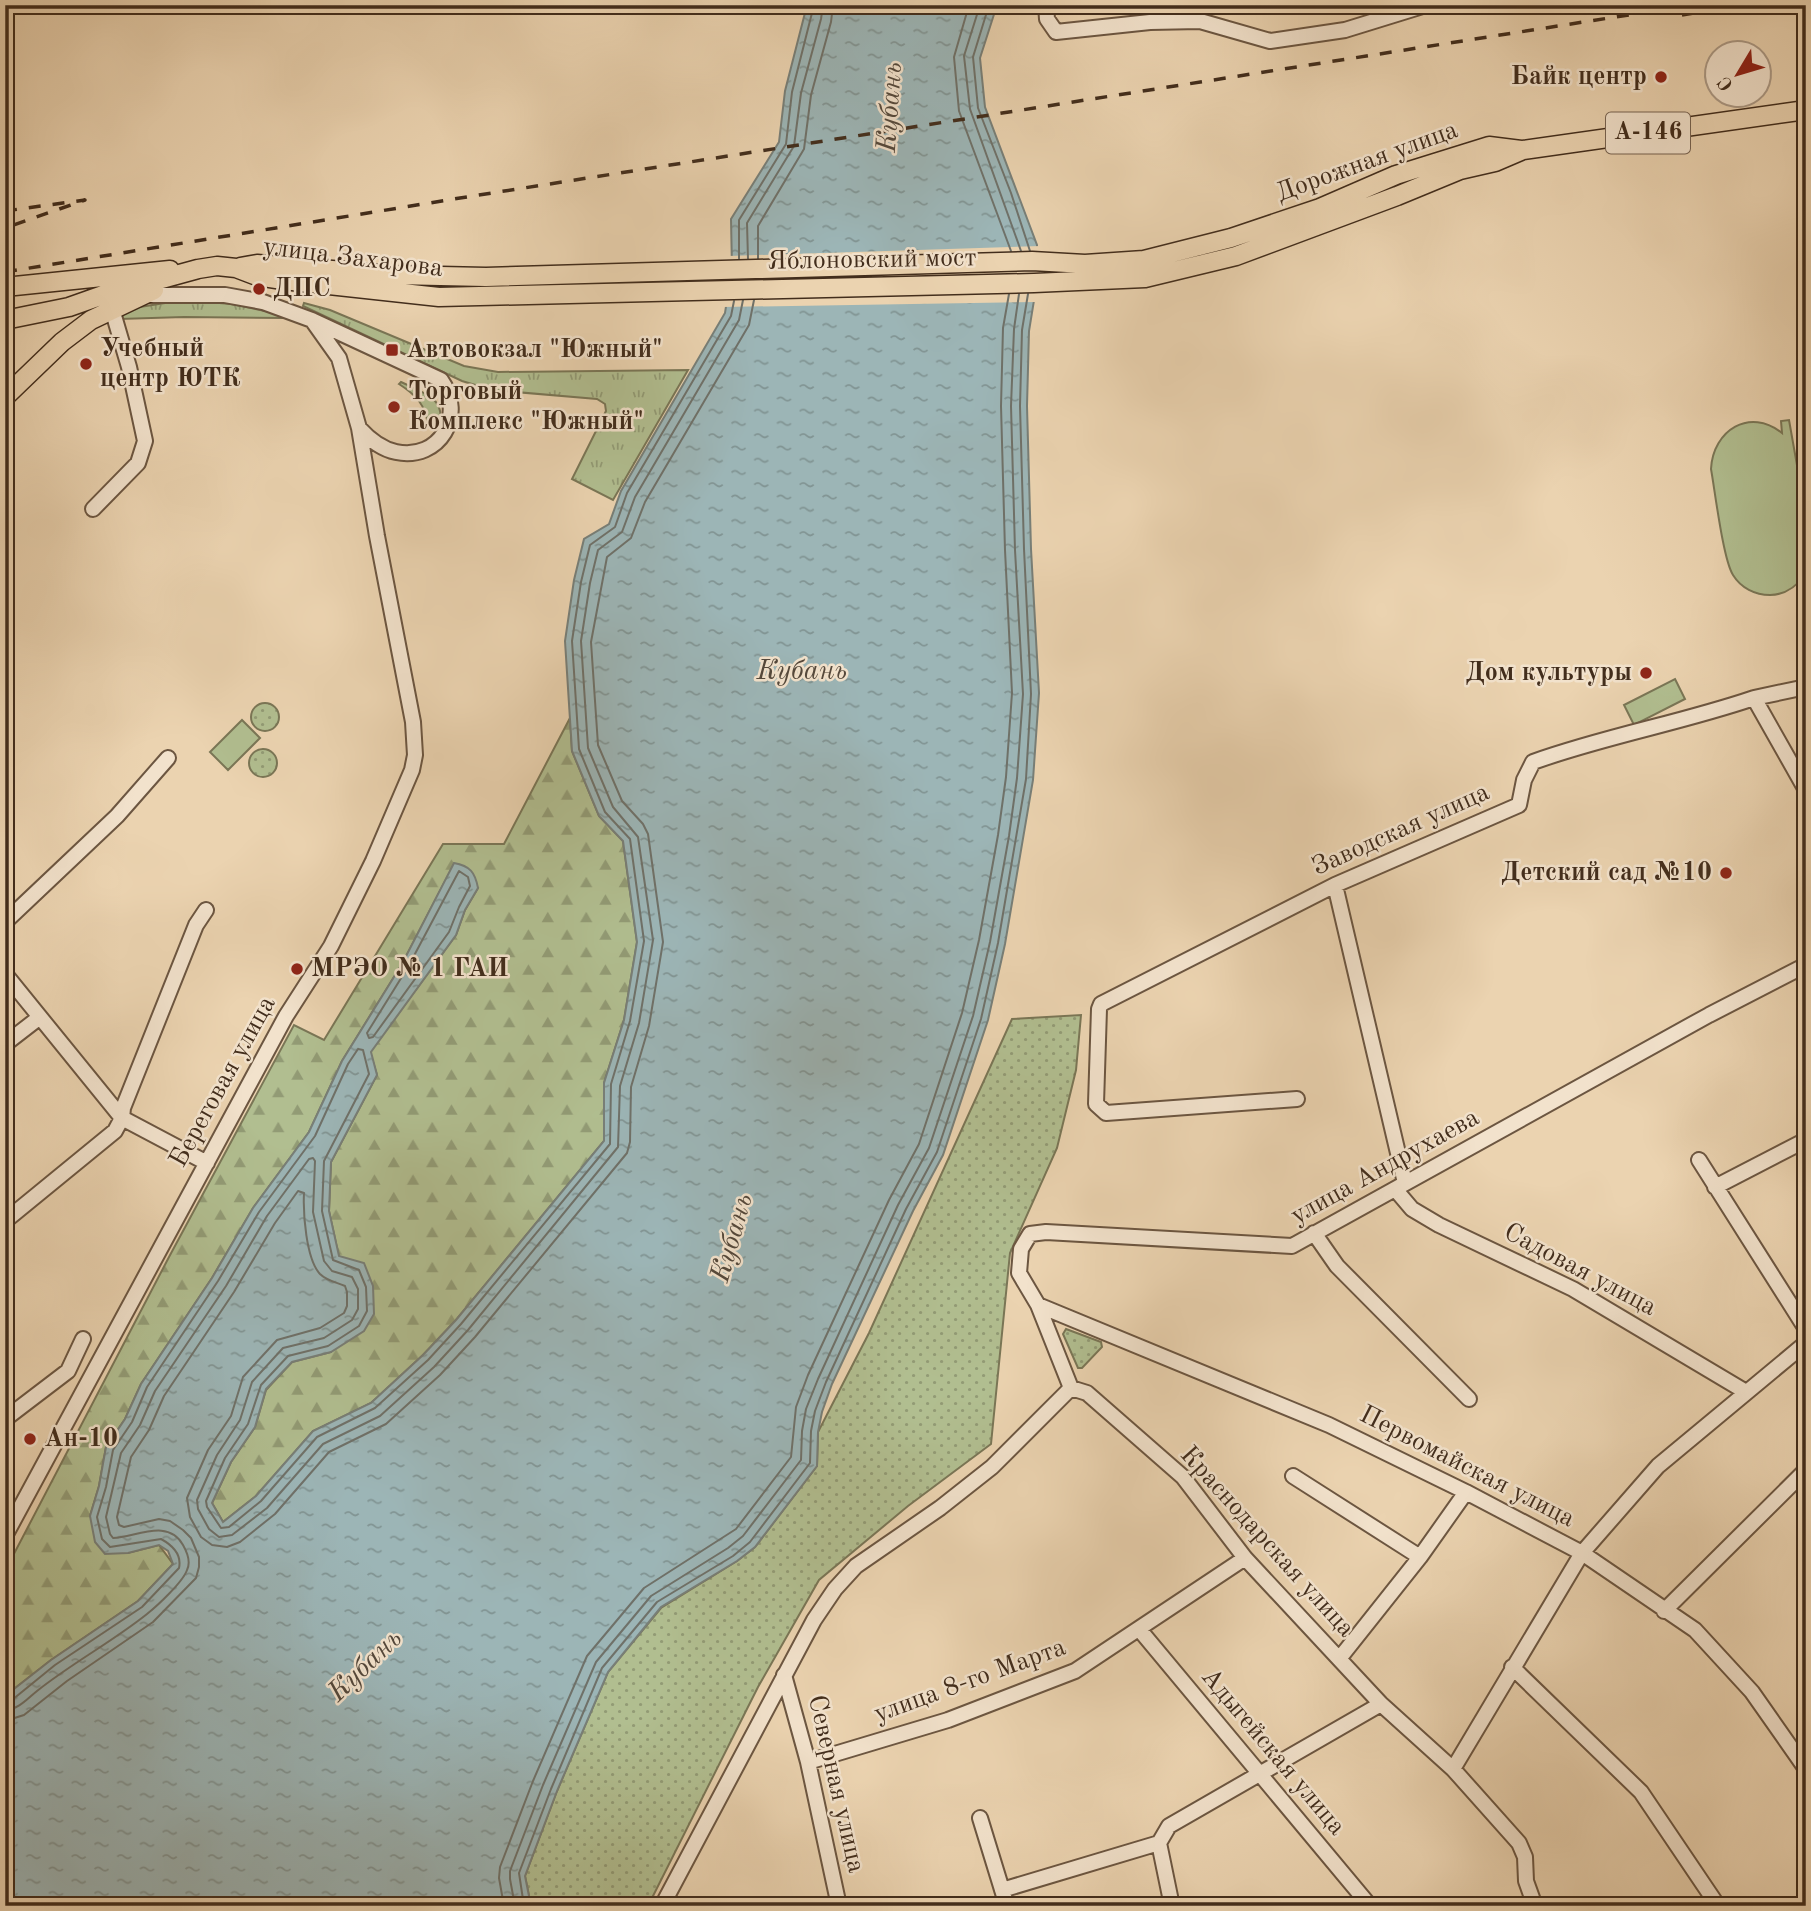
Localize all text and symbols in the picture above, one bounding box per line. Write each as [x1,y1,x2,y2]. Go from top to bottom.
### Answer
north arrow [1702,38,1772,108]
water label: Кубань [874,61,908,154]
place label: Байк центр [1511,64,1647,90]
marker: Байк центр [1653,69,1669,85]
text: С [1715,72,1738,94]
road number: А-146 [1606,113,1690,154]
street label: Дорожная улица [1273,117,1462,207]
street label: улица Захарова [262,234,445,282]
street label: Яблоновский мост [767,245,977,275]
place label: ДПС [273,276,331,302]
marker: ДПС [251,281,267,297]
place label: Учебный центр ЮТК [100,336,241,392]
place label: Автовокзал "Южный" [406,337,663,363]
marker: Автовокзал "Южный" [384,342,400,358]
marker: Учебный центр ЮТК [78,356,94,372]
place label: Торговый Комплекс "Южный" [408,379,644,435]
marker: Торговый Комплекс "Южный" [386,399,402,415]
water label: Кубань [756,658,847,686]
place label: Дом культуры [1466,660,1632,686]
marker: Дом культуры [1638,665,1654,681]
street label: Заводская улица [1308,779,1494,881]
place label: Детский сад №10 [1501,860,1712,886]
marker: Детский сад №10 [1718,865,1734,881]
place label: МРЭО № 1 ГАИ [311,956,509,982]
marker: МРЭО № 1 ГАИ [289,961,305,977]
street label: Береговая улица [165,992,281,1172]
street label: улица Андрухаева [1286,1104,1484,1229]
water label: Кубань [707,1191,759,1286]
street label: Садовая улица [1499,1219,1661,1321]
street label: Первомайская улица [1355,1401,1579,1533]
place label: Ан-10 [44,1426,118,1452]
marker: Ан-10 [22,1431,38,1447]
street label: Краснодарская улица [1175,1442,1359,1642]
water label: Кубань [323,1624,408,1708]
street label: улица 8-го Марта [871,1634,1069,1728]
street label: Адыгейская улица [1196,1664,1350,1840]
street label: Северная улица [803,1693,869,1876]

